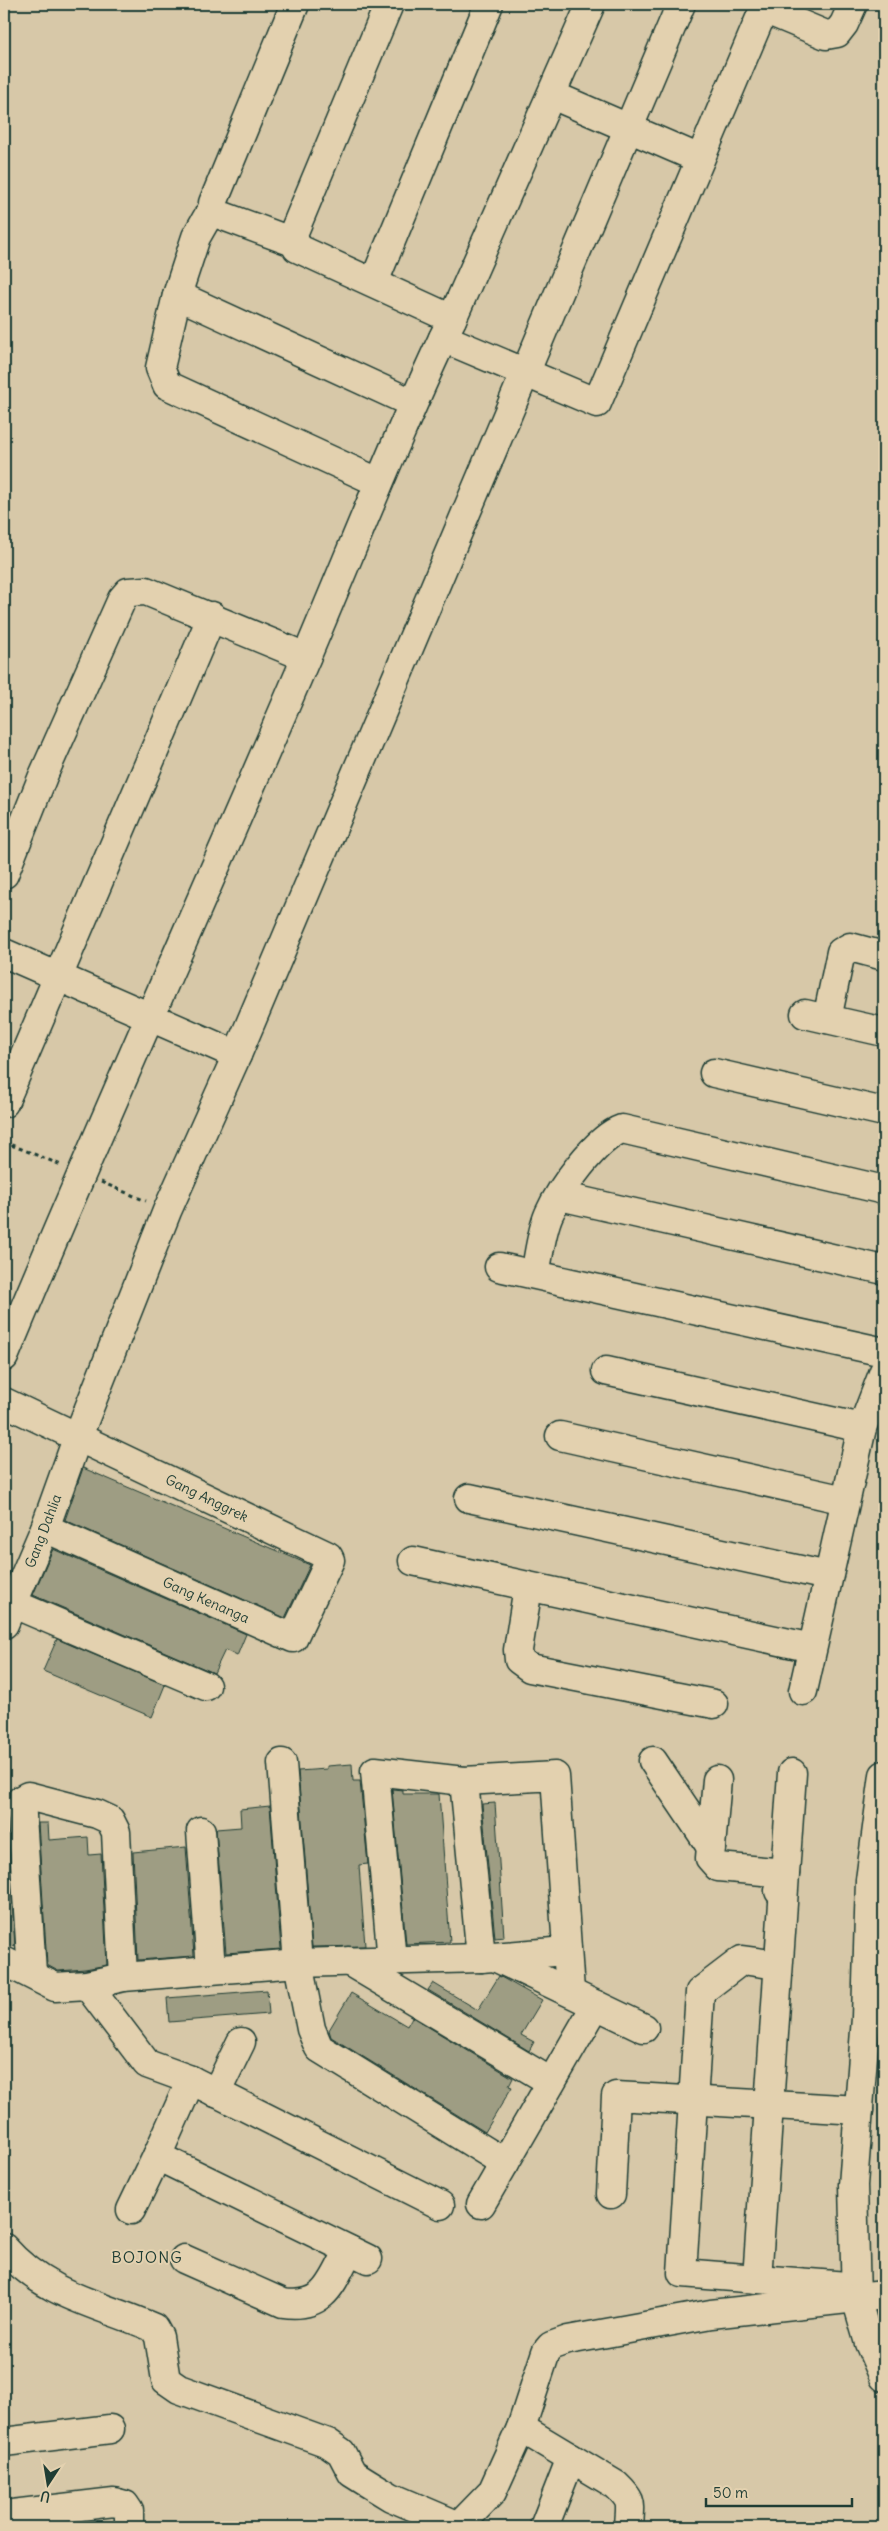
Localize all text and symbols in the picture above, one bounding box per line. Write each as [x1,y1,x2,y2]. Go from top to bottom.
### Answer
street label: Gang Anggrek [163,1470,251,1526]
street label: Gang Dahlia [21,1492,65,1570]
street label: Gang Kenanga [160,1573,252,1627]
district label: BOJONG [111,2247,183,2267]
north arrow [22,2458,72,2508]
scale bar [706,2476,852,2508]
text: 50 m [713,2483,748,2502]
text: U [39,2487,52,2507]

